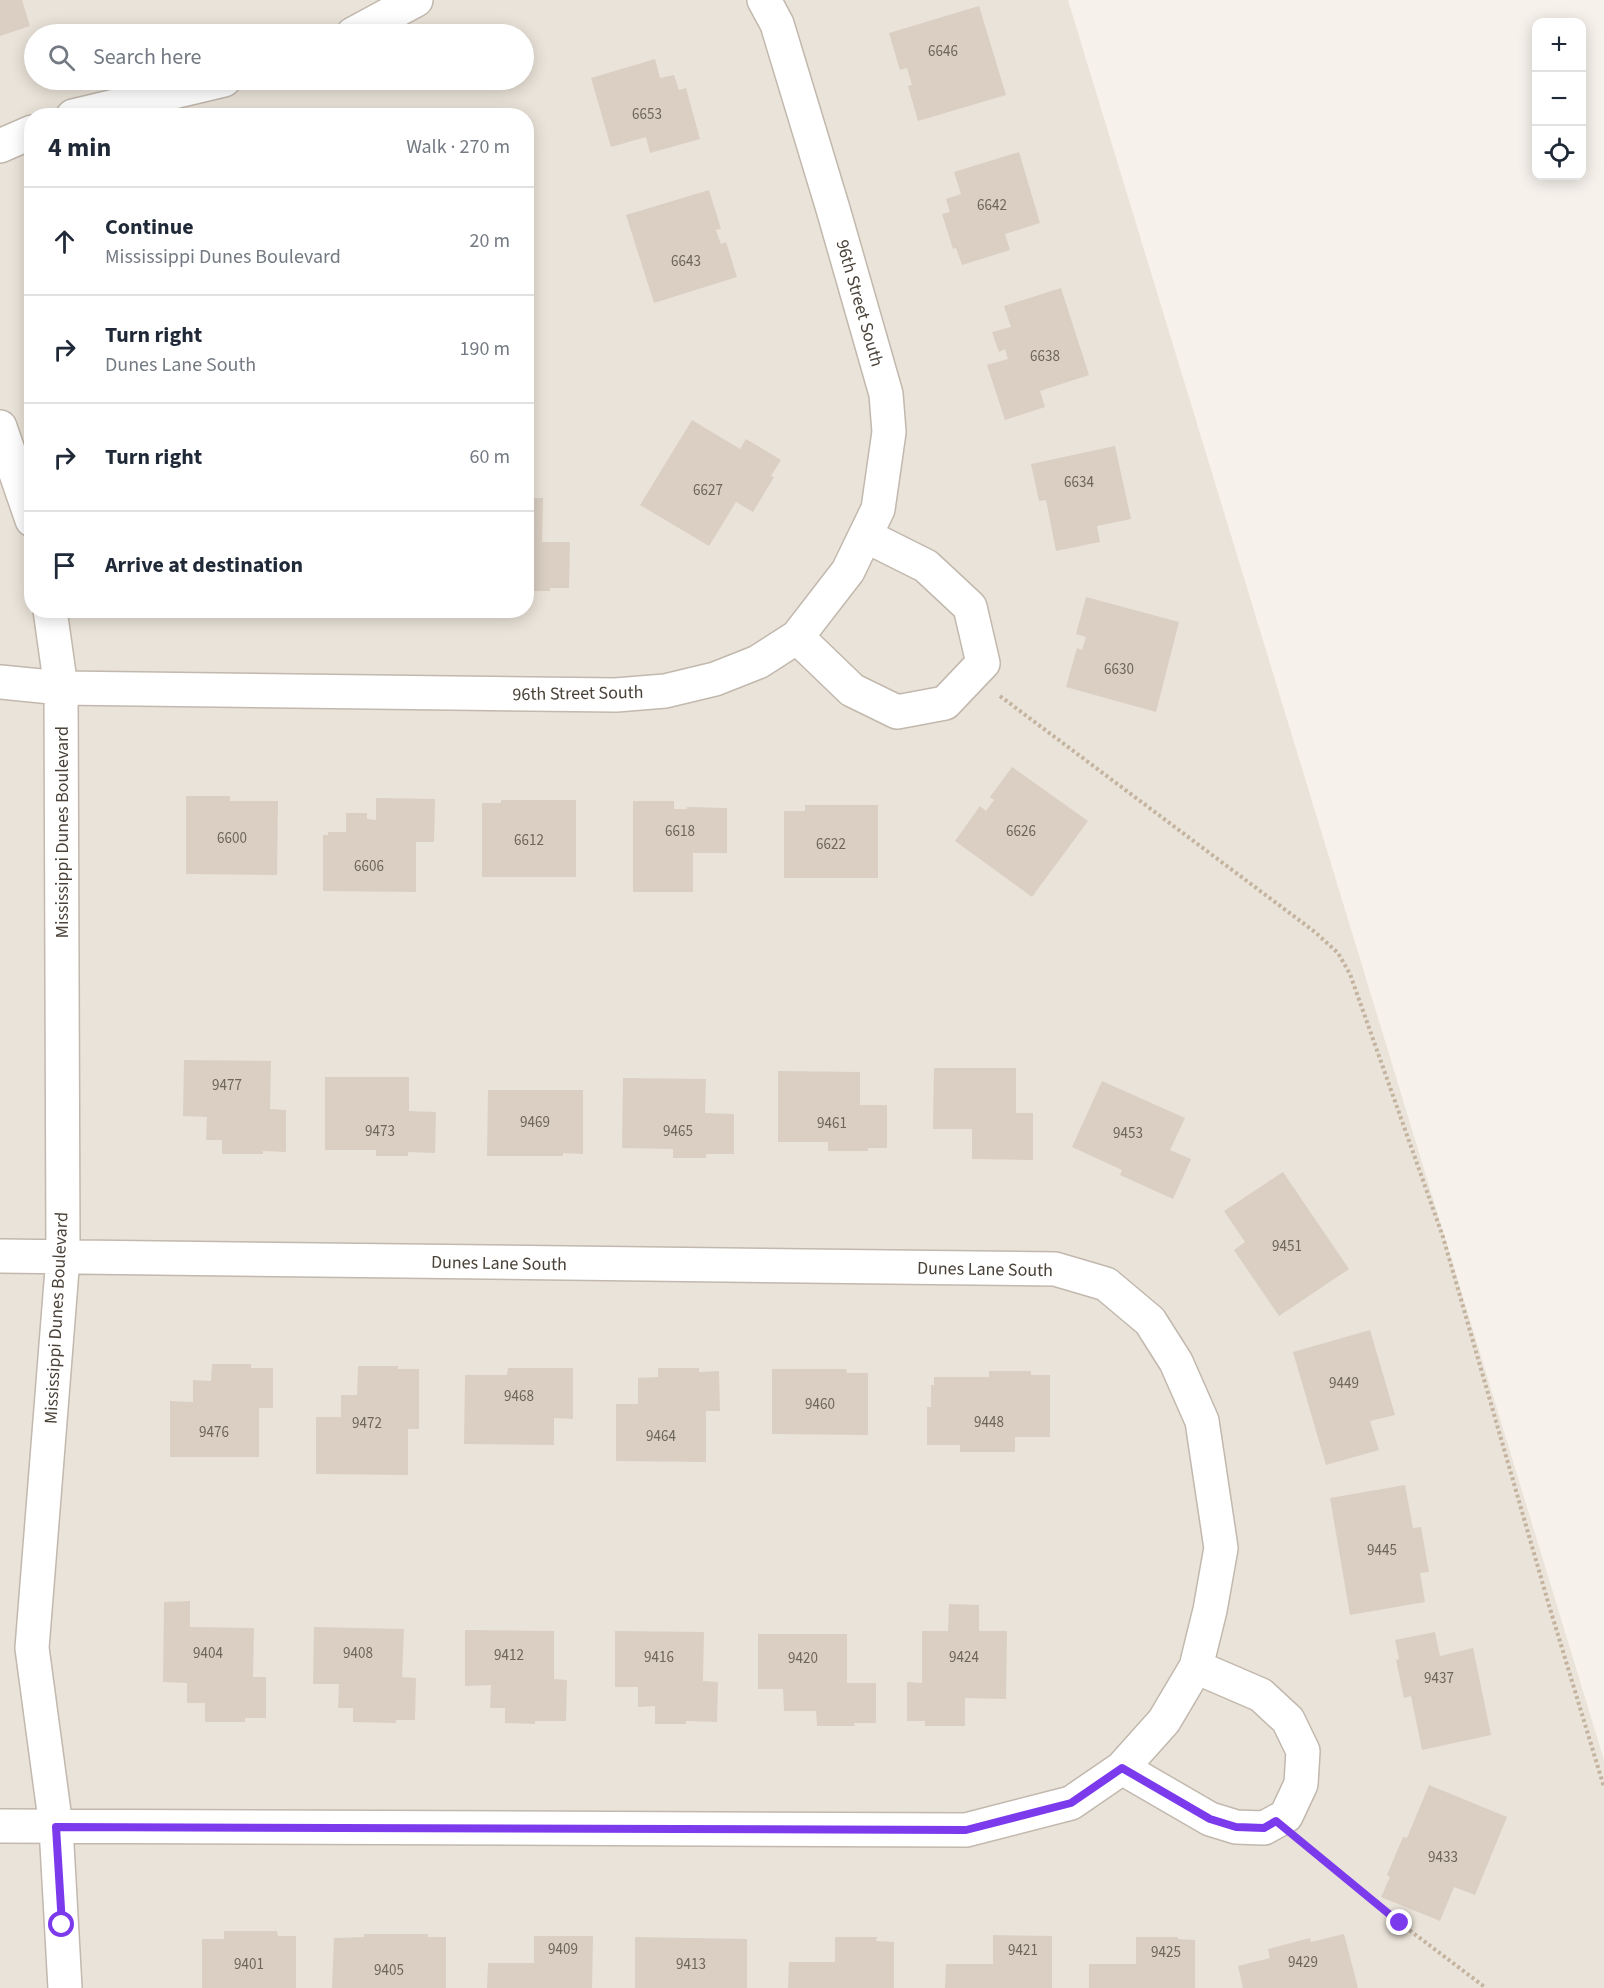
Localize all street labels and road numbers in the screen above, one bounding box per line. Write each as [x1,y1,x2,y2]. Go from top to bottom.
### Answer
street label: 96th Street South [829,237,890,370]
street label: 96th Street South [512,680,644,707]
street label: Mississippi Dunes Boulevard [50,726,75,938]
street label: Mississippi Dunes Boulevard [38,1211,75,1425]
street label: Dunes Lane South [431,1250,567,1277]
street label: Dunes Lane South [917,1256,1053,1283]

